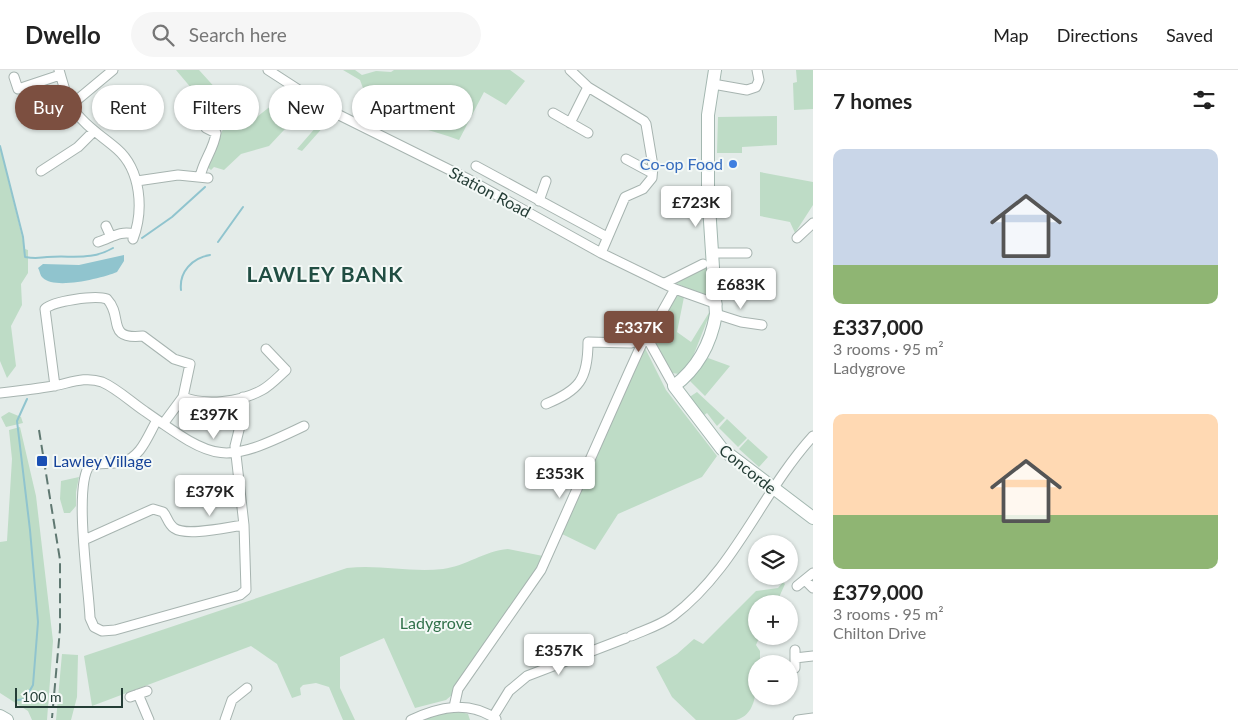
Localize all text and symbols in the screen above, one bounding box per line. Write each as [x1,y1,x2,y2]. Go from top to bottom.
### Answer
search box [131,12,481,57]
text: Dwello [25,20,101,49]
icon: search [149,21,177,49]
text: Search here [189,23,287,46]
text: Map [993,24,1029,46]
text: Directions [1057,24,1138,46]
text: Saved [1166,24,1213,46]
chip: Buy [15,85,82,130]
chip: Rent [92,85,164,130]
chip: Filters [174,85,259,130]
chip: New [269,85,342,130]
chip: Apartment [352,85,473,130]
icon: filters [1190,86,1218,114]
text: 7 homes [833,88,912,113]
place label: Co-op Food [640,154,723,173]
marker: Co-op Food [727,158,739,170]
street label: Station Road [446,162,534,221]
icon: home [981,181,1071,271]
pin: £723K [661,186,731,228]
text: £723K [672,192,720,211]
district label: LAWLEY BANK [246,261,404,286]
pin: £683K [706,268,776,310]
text: £683K [717,274,765,293]
pin: £337K [604,310,674,353]
text: £337,000 [833,314,923,339]
text: £337K [615,317,663,336]
text: 3 rooms · 95 m² [833,339,944,358]
text: Ladygrove [833,358,905,377]
pin: £397K [179,398,249,440]
text: £397K [190,404,238,423]
street label: Concorde [716,440,781,497]
icon: home [981,446,1071,536]
place label: Lawley Village [53,451,152,470]
marker: Lawley Village [35,454,49,468]
pin: £353K [525,456,595,499]
text: £353K [536,463,584,482]
pin: £379K [175,474,245,517]
text: £379K [186,481,234,500]
map controls [748,535,798,705]
button: layers [748,535,798,585]
text: £379,000 [833,579,923,604]
button: + [748,595,798,645]
text: 3 rooms · 95 m² [833,604,944,623]
park label: Ladygrove [400,613,472,632]
text: Chilton Drive [833,623,926,642]
pin: £357K [524,634,594,676]
text: £357K [535,640,583,659]
button: − [748,655,798,705]
scale bar [15,685,122,708]
text: 100 m [22,688,61,705]

